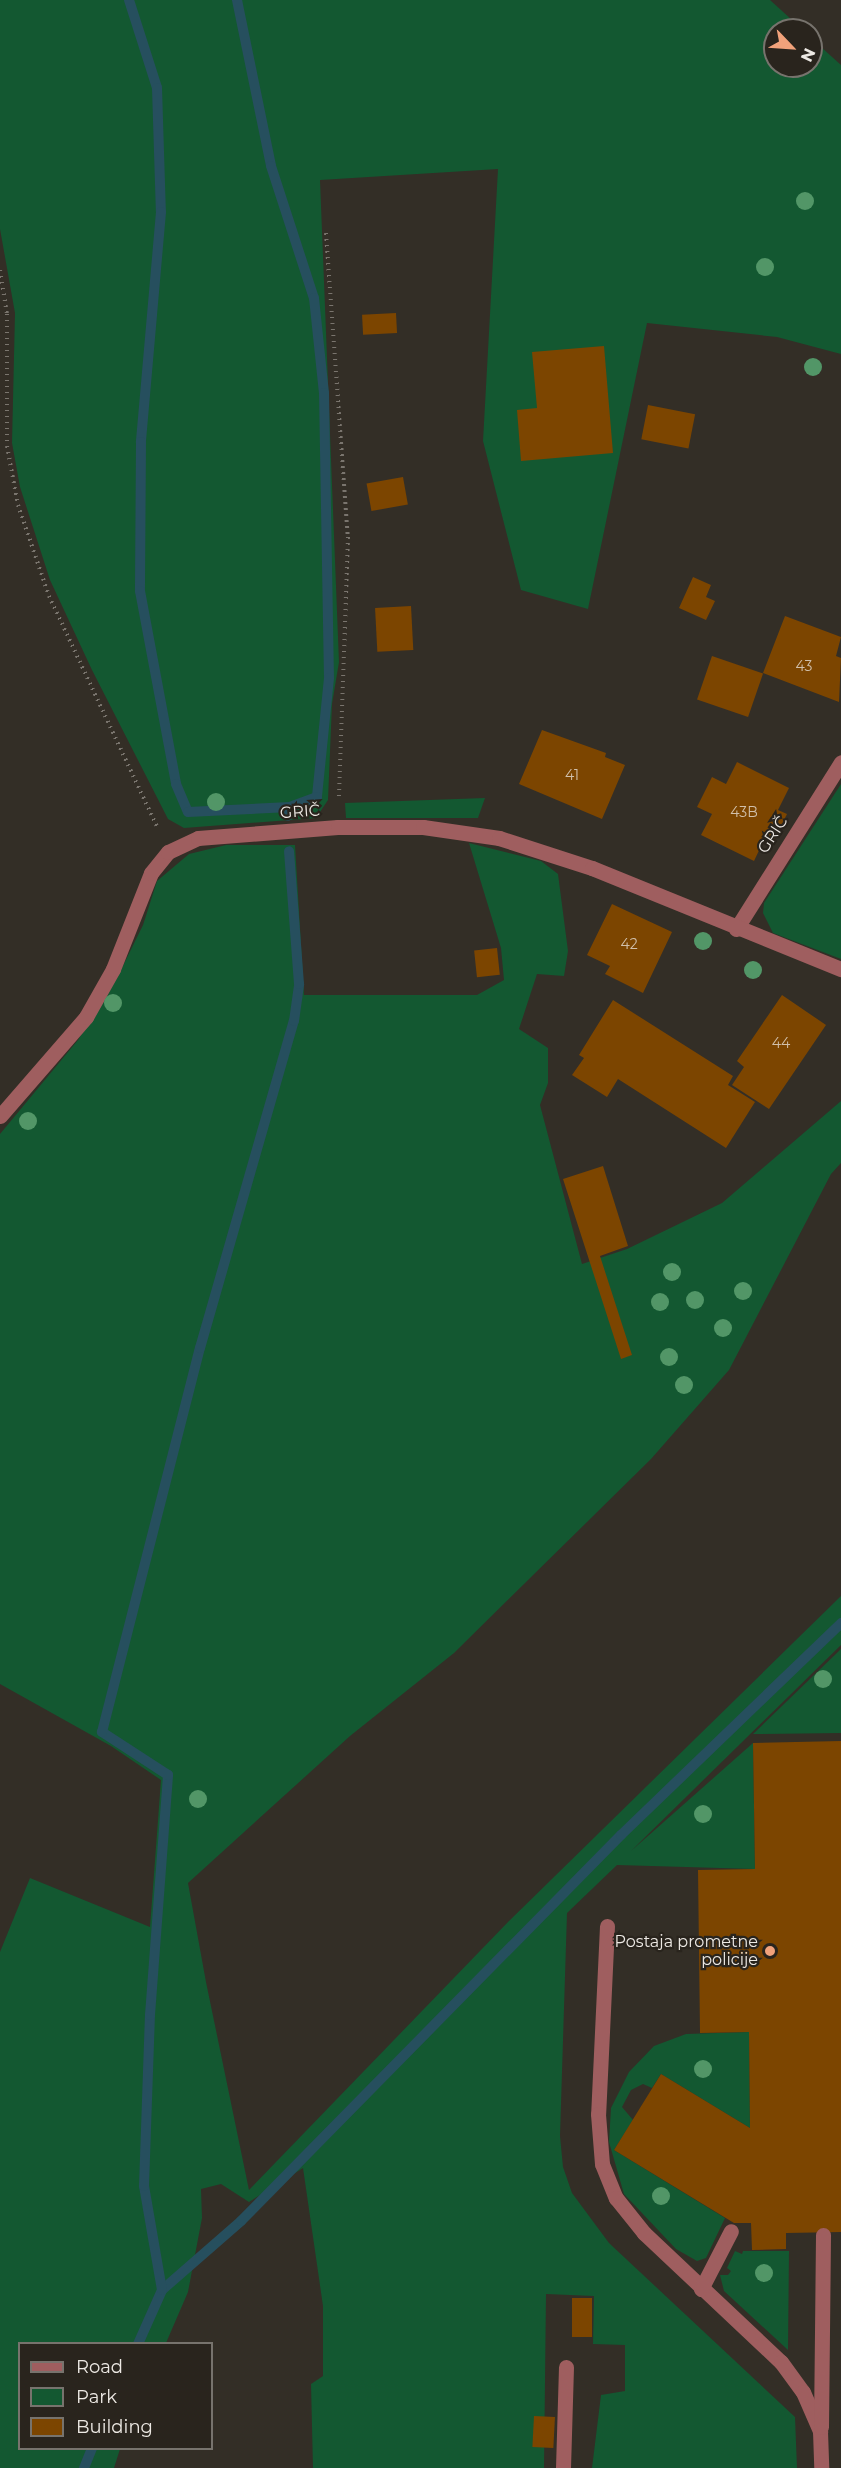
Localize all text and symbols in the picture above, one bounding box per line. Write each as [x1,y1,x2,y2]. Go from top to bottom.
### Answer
north arrow [763,18,823,78]
text: N [797,45,819,65]
house number: 43 [796,658,812,674]
house number: 41 [565,767,579,783]
street label: GRIČ [279,801,321,823]
house number: 43B [730,804,758,820]
street label: GRIČ [754,813,792,857]
house number: 42 [620,936,638,952]
house number: 44 [772,1035,790,1051]
place label: Postaja prometne policije [615,1932,758,1970]
marker: Postaja prometne policije [763,1944,777,1958]
legend [18,2342,213,2450]
text: Road [76,2356,123,2378]
text: Park [76,2386,117,2408]
text: Building [76,2416,153,2438]

